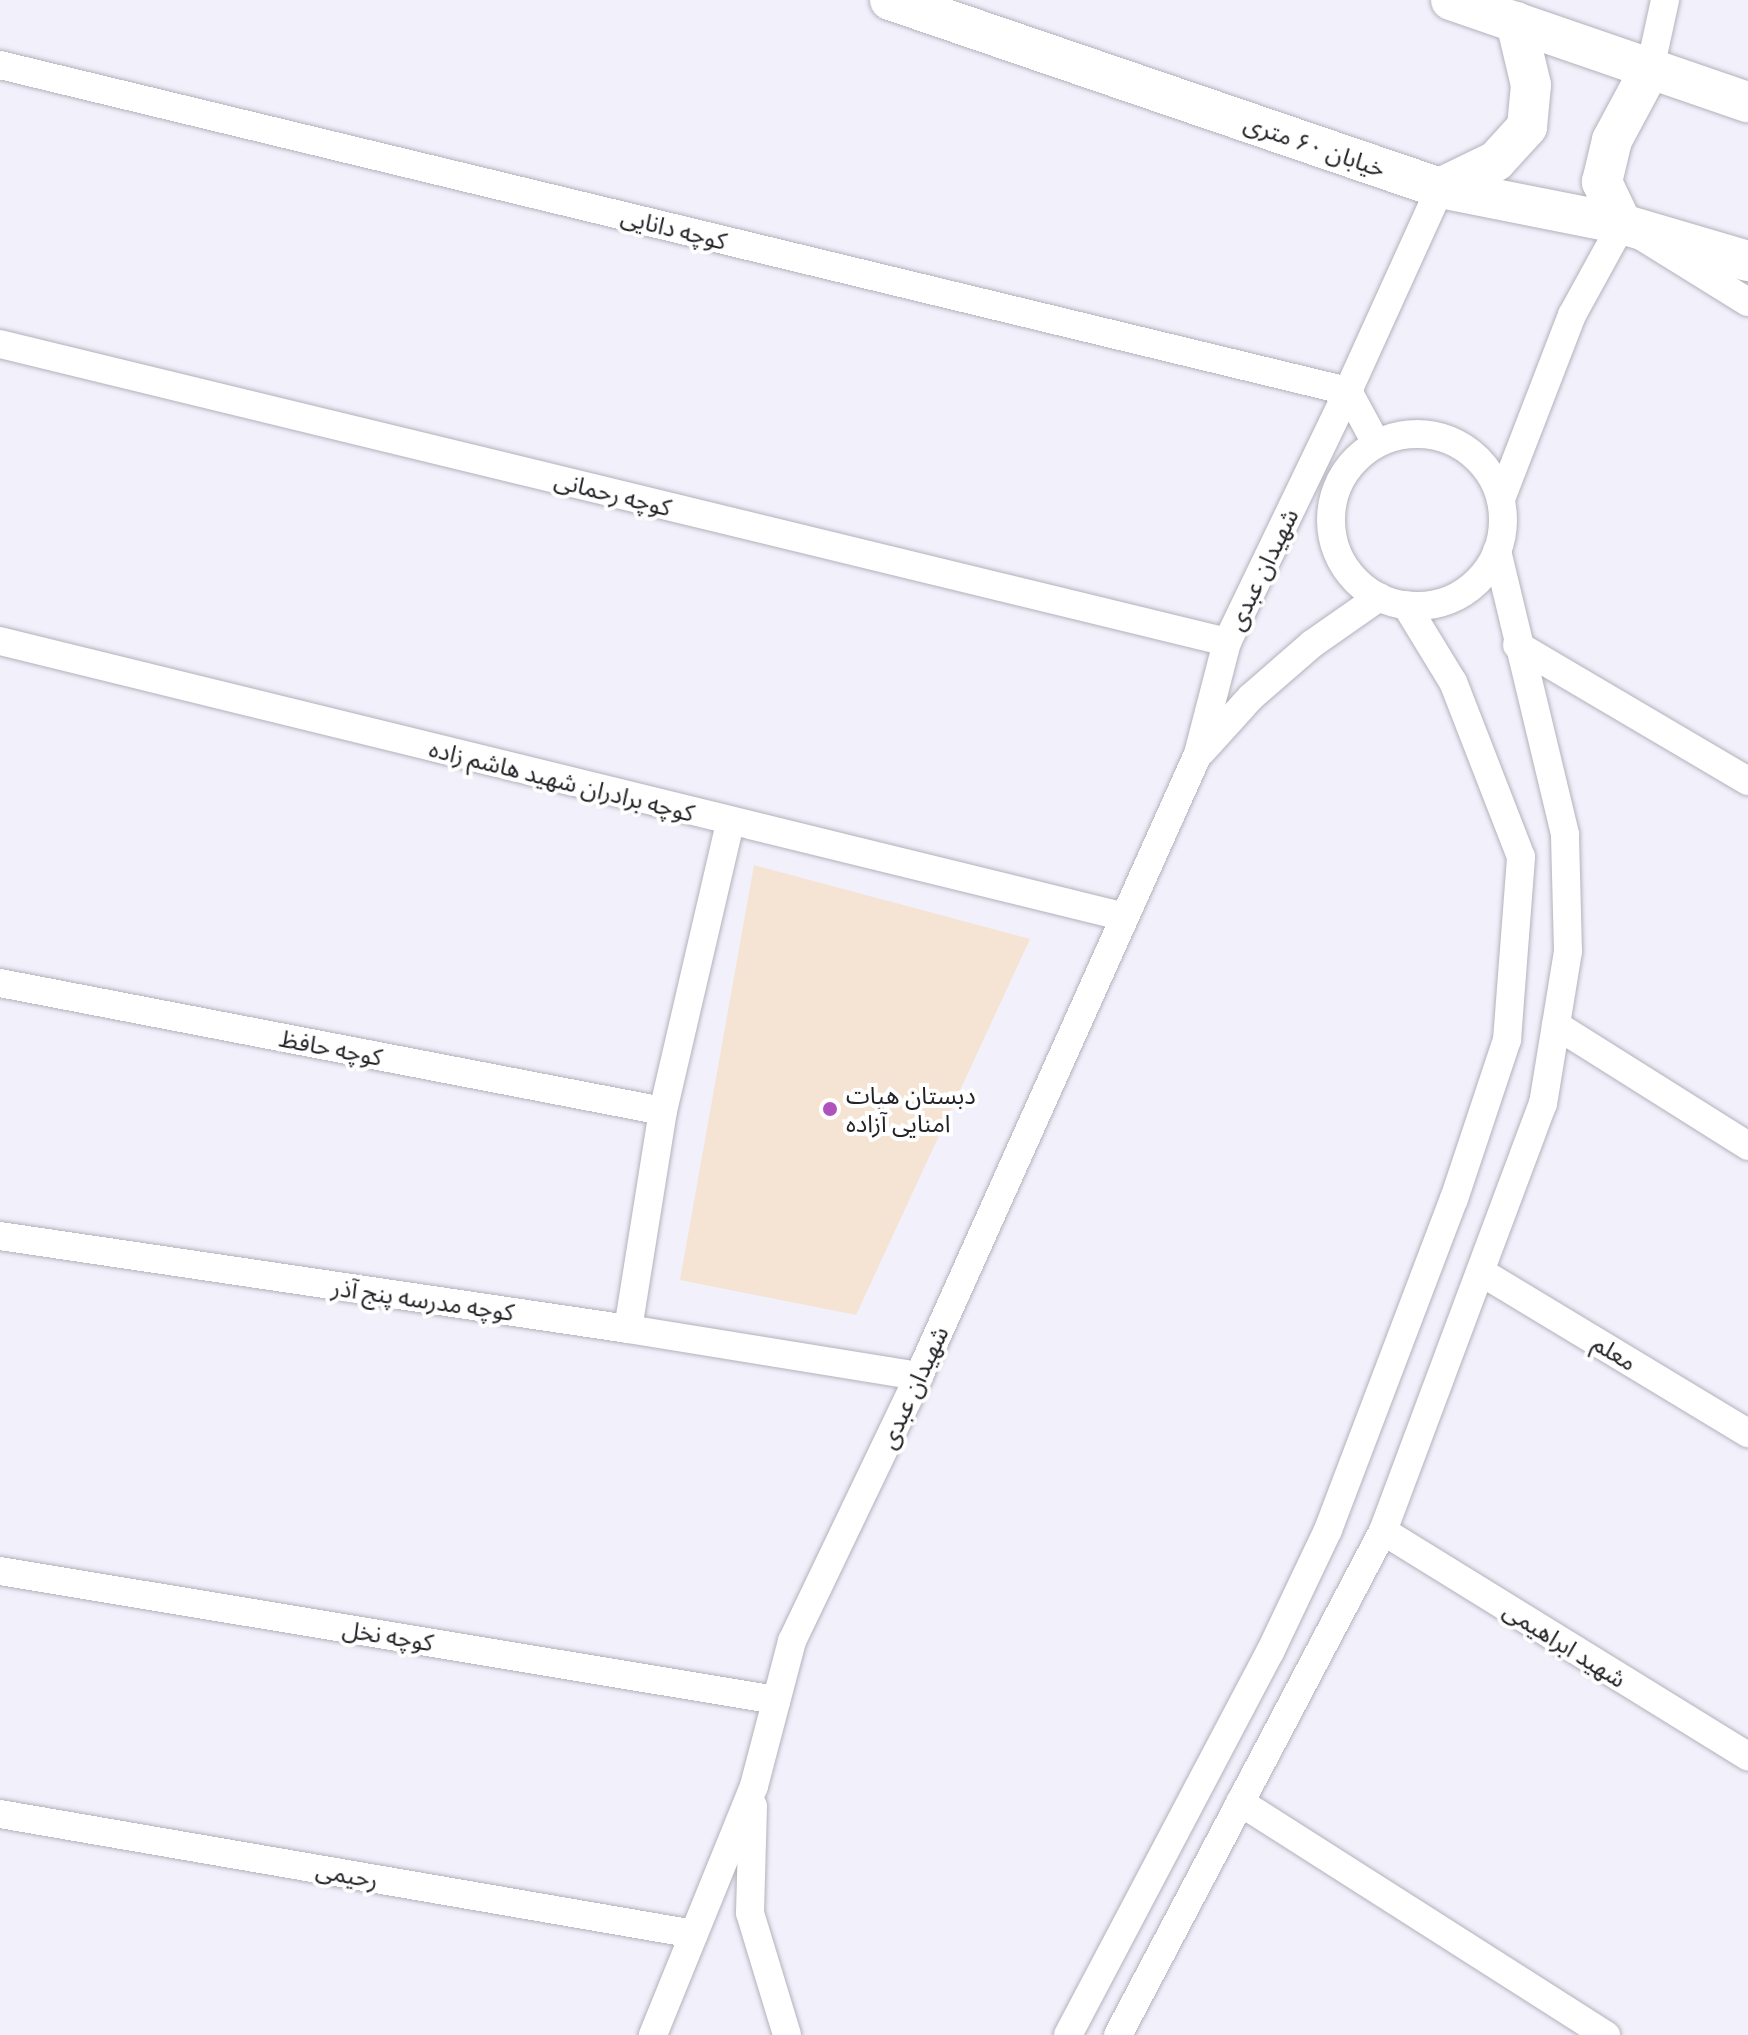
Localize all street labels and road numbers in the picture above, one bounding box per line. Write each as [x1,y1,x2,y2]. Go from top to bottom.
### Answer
street label: خیابان ۶۰ متری [1241,107,1389,183]
street label: کوچه دانایی [618,201,730,255]
street label: کوچه رحمانی [552,465,674,521]
street label: شهیدان عبدی [1220,504,1304,634]
street label: کوچه برادران شهید هاشم زاده [426,733,698,827]
street label: کوچه حافظ [277,1023,385,1071]
street label: کوچه مدرسه پنج آذر [330,1272,516,1326]
street label: شهیدان عبدی [872,1321,954,1453]
street label: معلم [1588,1328,1642,1376]
street label: شهید ابراهیمی [1498,1595,1632,1693]
street label: کوچه نخل [340,1614,436,1656]
street label: رحیمی [314,1854,380,1894]

